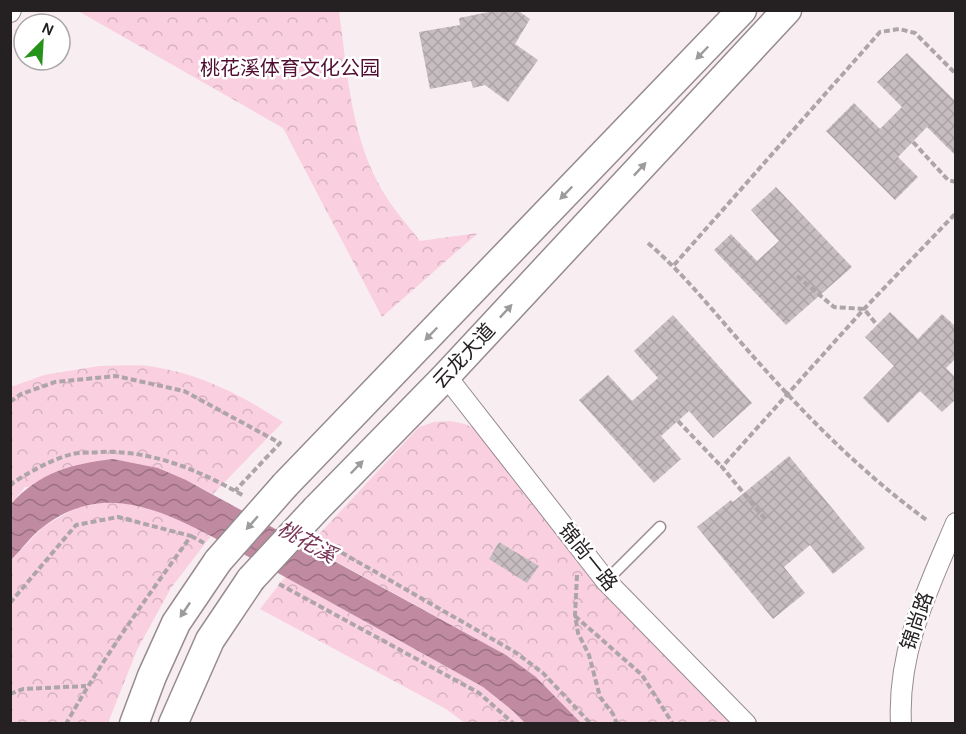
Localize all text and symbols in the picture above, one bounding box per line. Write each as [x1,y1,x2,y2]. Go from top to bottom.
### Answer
north arrow [12,12,72,72]
text: N [39,18,57,40]
one-way arrow [695,45,709,59]
park label: 桃花溪体育文化公园 [200,57,380,80]
one-way arrow [632,162,646,176]
one-way arrow [560,186,574,200]
one-way arrow [499,304,513,318]
street label: 云龙大道 [428,319,500,393]
one-way arrow [424,326,438,341]
one-way arrow [350,459,364,474]
one-way arrow [246,515,259,530]
water label: 桃花溪 [274,516,342,569]
street label: 锦尚一路 [554,519,622,595]
street label: 锦尚路 [896,589,938,653]
one-way arrow [179,601,191,617]

